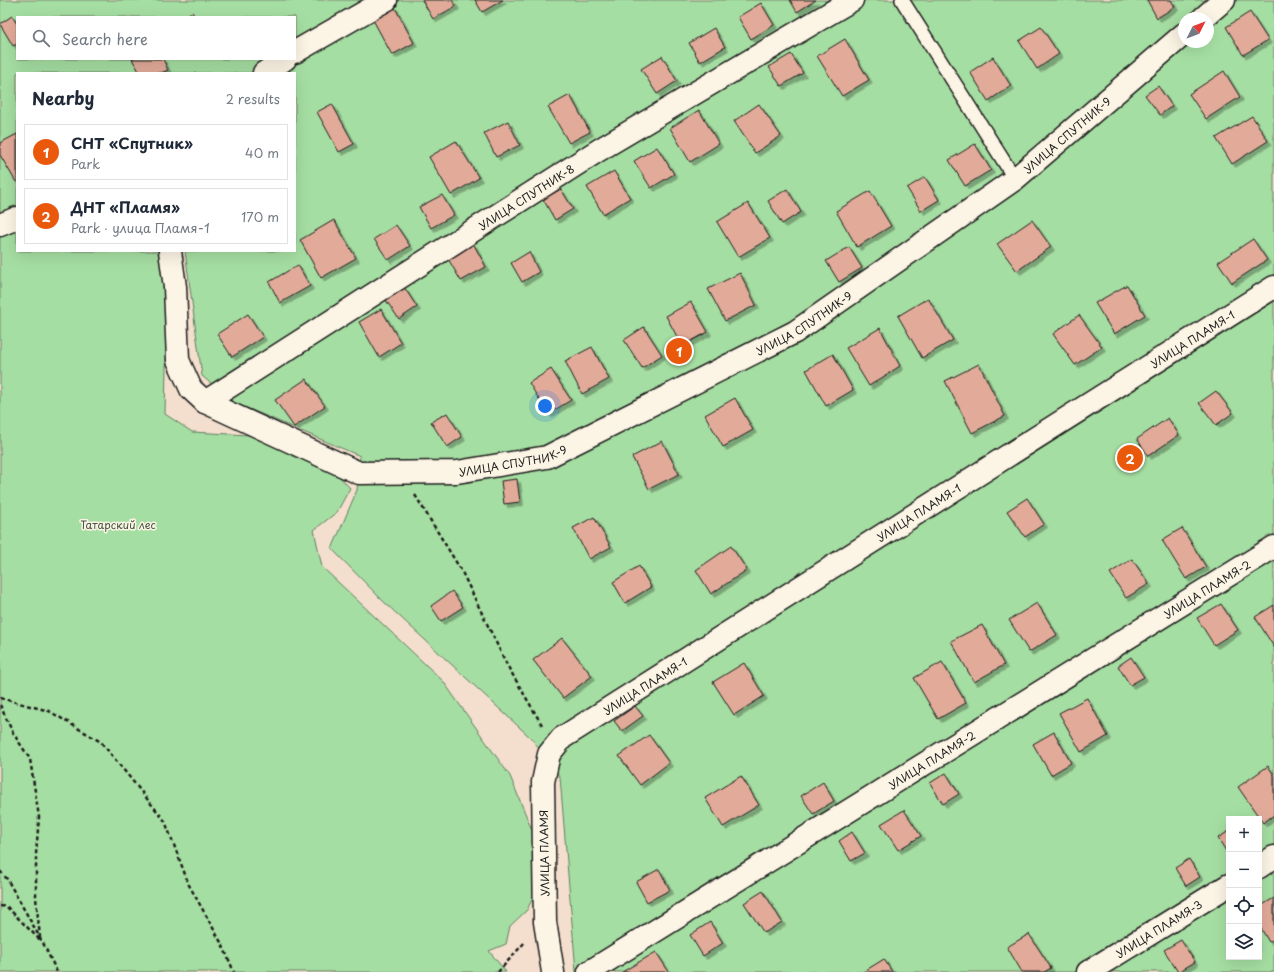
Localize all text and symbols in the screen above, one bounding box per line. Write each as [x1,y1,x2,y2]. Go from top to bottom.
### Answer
north arrow [1178,12,1214,48]
search box [16,16,296,60]
icon: search [30,27,52,49]
text: Search here [62,27,148,50]
text: Nearby [32,85,94,111]
text: 2 results [226,89,280,108]
street label: УЛИЦА СПУТНИК-9 [1019,92,1114,177]
text: СНТ «Спутник» [71,131,193,154]
text: 1 [43,143,49,162]
text: 40 m [245,143,279,162]
text: Park [71,154,100,173]
street label: УЛИЦА СПУТНИК-8 [475,160,577,234]
text: ДНТ «Пламя» [71,195,180,218]
text: 2 [41,207,51,226]
text: 170 m [241,207,279,226]
text: Park · улица Пламя-1 [71,218,210,237]
street label: УЛИЦА СПУТНИК-9 [753,287,855,359]
street label: УЛИЦА ПЛАМЯ-1 [1147,306,1238,372]
pin: 1 [666,336,692,366]
your location [535,396,555,416]
street label: УЛИЦА СПУТНИК-9 [458,440,570,480]
pin: 2 [1117,443,1143,473]
street label: УЛИЦА ПЛАМЯ-1 [873,479,964,545]
park label: Татарский лес [80,516,156,533]
street label: УЛИЦА ПЛАМЯ-2 [1160,555,1254,622]
street label: УЛИЦА ПЛАМЯ-1 [599,652,690,719]
street label: УЛИЦА ПЛАМЯ-2 [885,726,978,793]
street label: УЛИЦА ПЛАМЯ [535,810,553,896]
map controls [1226,816,1262,960]
button: + [1226,816,1262,852]
button: − [1226,852,1262,888]
button: locate [1226,888,1262,924]
street label: УЛИЦА ПЛАМЯ-3 [1112,895,1205,962]
button: layers [1226,924,1262,960]

